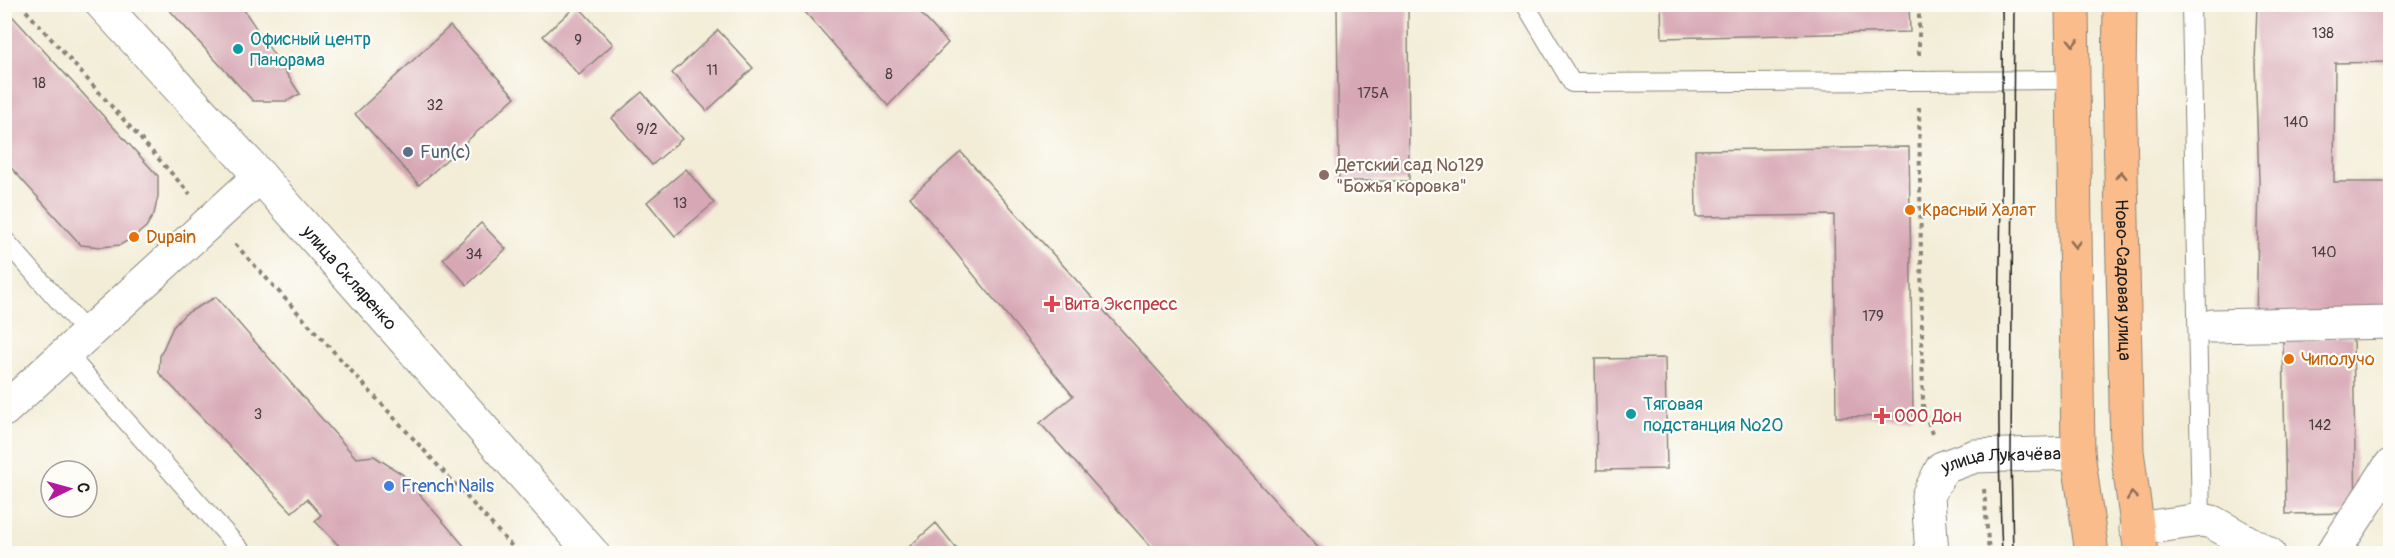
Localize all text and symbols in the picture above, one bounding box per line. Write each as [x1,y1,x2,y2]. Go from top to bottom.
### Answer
house number: 138 [2312,24,2334,43]
place label: Офисный центр Панорама [250,28,371,72]
house number: 9 [574,31,582,50]
one-way arrow [2067,38,2079,47]
marker: Офисный центр Панорама [231,42,245,56]
house number: 11 [706,61,718,80]
house number: 8 [885,65,893,84]
house number: 18 [32,74,46,93]
house number: 175А [1357,84,1389,103]
house number: 32 [427,96,443,115]
house number: 140 [2284,113,2308,132]
house number: 9/2 [636,120,658,139]
place label: Fun(c) [420,141,471,164]
marker: Fun(c) [401,145,415,159]
place label: Детский сад №129 "Божья коровка" [1335,154,1484,198]
marker: Детский сад №129 "Божья коровка" [1317,168,1331,182]
one-way arrow [2115,170,2127,179]
house number: 13 [673,194,687,213]
place label: Красный Халат [1922,199,2036,222]
street label: Ново-Садовая улица [2110,199,2136,361]
marker: Красный Халат [1903,203,1917,217]
street label: улица Скляренко [296,220,402,335]
place label: Dupain [146,226,196,249]
marker: Dupain [127,230,141,244]
one-way arrow [2069,239,2081,248]
house number: 140 [2312,243,2336,262]
house number: 34 [465,245,483,264]
place label: Вита Экспресс [1064,293,1178,316]
marker: Вита Экспресс [1045,297,1059,311]
house number: 179 [1862,307,1884,326]
place label: Чиполучо [2301,348,2375,371]
marker: Чиполучо [2282,352,2296,366]
place label: Тяговая подстанция №20 [1643,393,1784,437]
house number: 3 [254,405,262,424]
place label: ООО Дон [1894,405,1962,428]
marker: Тяговая подстанция №20 [1624,407,1638,421]
marker: ООО Дон [1875,409,1889,423]
house number: 142 [2309,416,2331,435]
street label: улица Лукачёва [1937,443,2061,480]
north arrow [39,459,99,519]
place label: French Nails [401,475,494,498]
marker: French Nails [382,479,396,493]
text: С [73,482,93,494]
one-way arrow [2127,491,2139,500]

